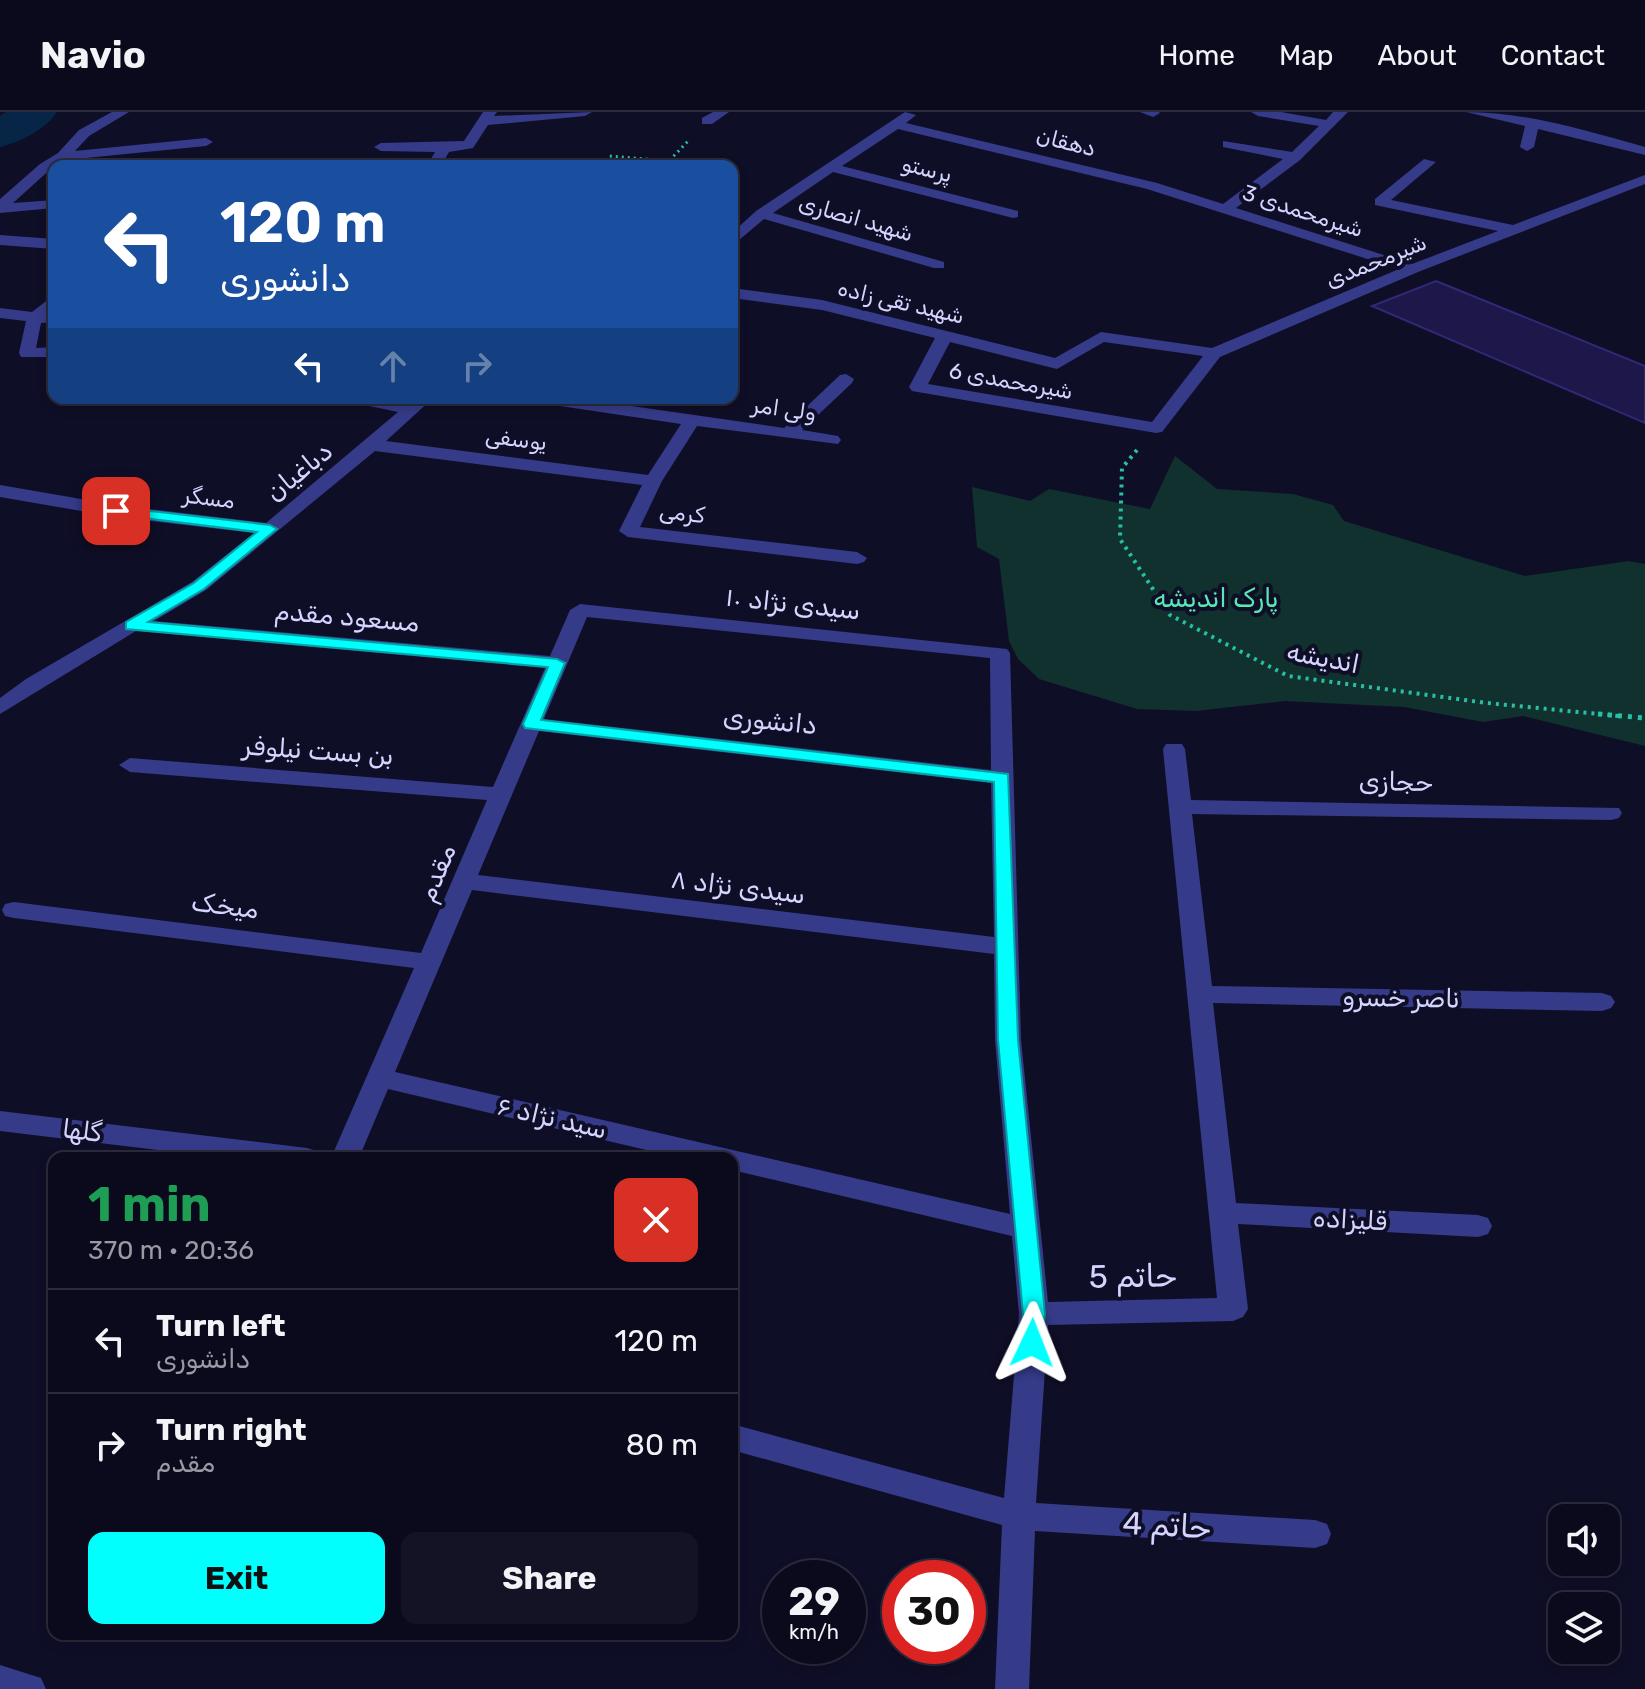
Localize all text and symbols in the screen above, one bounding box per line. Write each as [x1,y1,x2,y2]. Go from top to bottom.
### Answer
text: Navio [40,32,146,78]
text: Home [1158,39,1235,72]
text: Map [1279,39,1333,72]
text: About [1377,39,1457,72]
text: Contact [1501,39,1605,72]
street label: دهقان [1033,122,1099,162]
street label: پرستو [899,150,955,189]
street label: شیرمحمدی 3 [1239,179,1367,243]
street label: شهید انصاری [796,189,916,247]
text: 120 m [220,190,386,256]
icon: left [88,192,192,296]
street label: شیرمحمدی [1321,229,1431,293]
text: دانشوری [220,257,350,300]
street label: شهید تقی زاده [835,274,967,330]
icon: left [287,344,331,388]
icon: ahead [371,344,415,388]
icon: right [455,344,499,388]
street label: شیرمحمدی 6 [947,357,1075,405]
street label: ولی امر [748,391,818,427]
street label: یوسفی [484,422,548,456]
street label: دباغیان [259,436,339,508]
pin [82,477,150,545]
street label: مسگر [180,481,236,515]
icon: arrive [94,489,138,533]
street label: کرمی [658,497,706,529]
street label: سیدی نژاد ۱۰ [724,582,862,626]
park label: پارک اندیشه [1153,583,1279,615]
street label: مسعود مقدم [273,595,421,640]
street label: اندیشه [1284,636,1362,680]
street label: دانشوری [722,701,818,741]
street label: بن بست نیلوفر [239,730,395,772]
street label: حجازی [1359,766,1433,798]
street label: مقدم [411,840,464,907]
street label: سیدی نژاد ۸ [669,863,807,911]
street label: میخک [189,886,261,926]
street label: ناصر خسرو [1342,981,1460,1015]
street label: سید نژاد ۶ [494,1090,610,1146]
street label: گلها [60,1113,104,1149]
text: 1 min [88,1176,211,1233]
button: close [614,1178,698,1262]
street label: قلیزاده [1312,1203,1388,1237]
text: 370 m · 20:36 [88,1235,254,1266]
street label: حاتم 5 [1089,1256,1177,1298]
position arrow [990,1301,1074,1385]
text: Turn left [156,1308,286,1344]
icon: left [88,1319,132,1363]
text: 120 m [614,1323,698,1359]
text: دانشوری [156,1344,250,1375]
text: Turn right [156,1412,307,1448]
icon: right [88,1423,132,1467]
text: 80 m [626,1427,698,1463]
text: مقدم [156,1448,215,1479]
street label: حاتم 4 [1121,1504,1212,1548]
map controls [1548,1504,1620,1664]
button: sound [1548,1504,1620,1576]
button: Exit [88,1532,385,1624]
button: Share [401,1532,698,1624]
speed limit sign: 30 [882,1560,986,1664]
text: 29 [788,1578,840,1625]
button: layers [1548,1592,1620,1664]
text: km/h [789,1620,839,1644]

